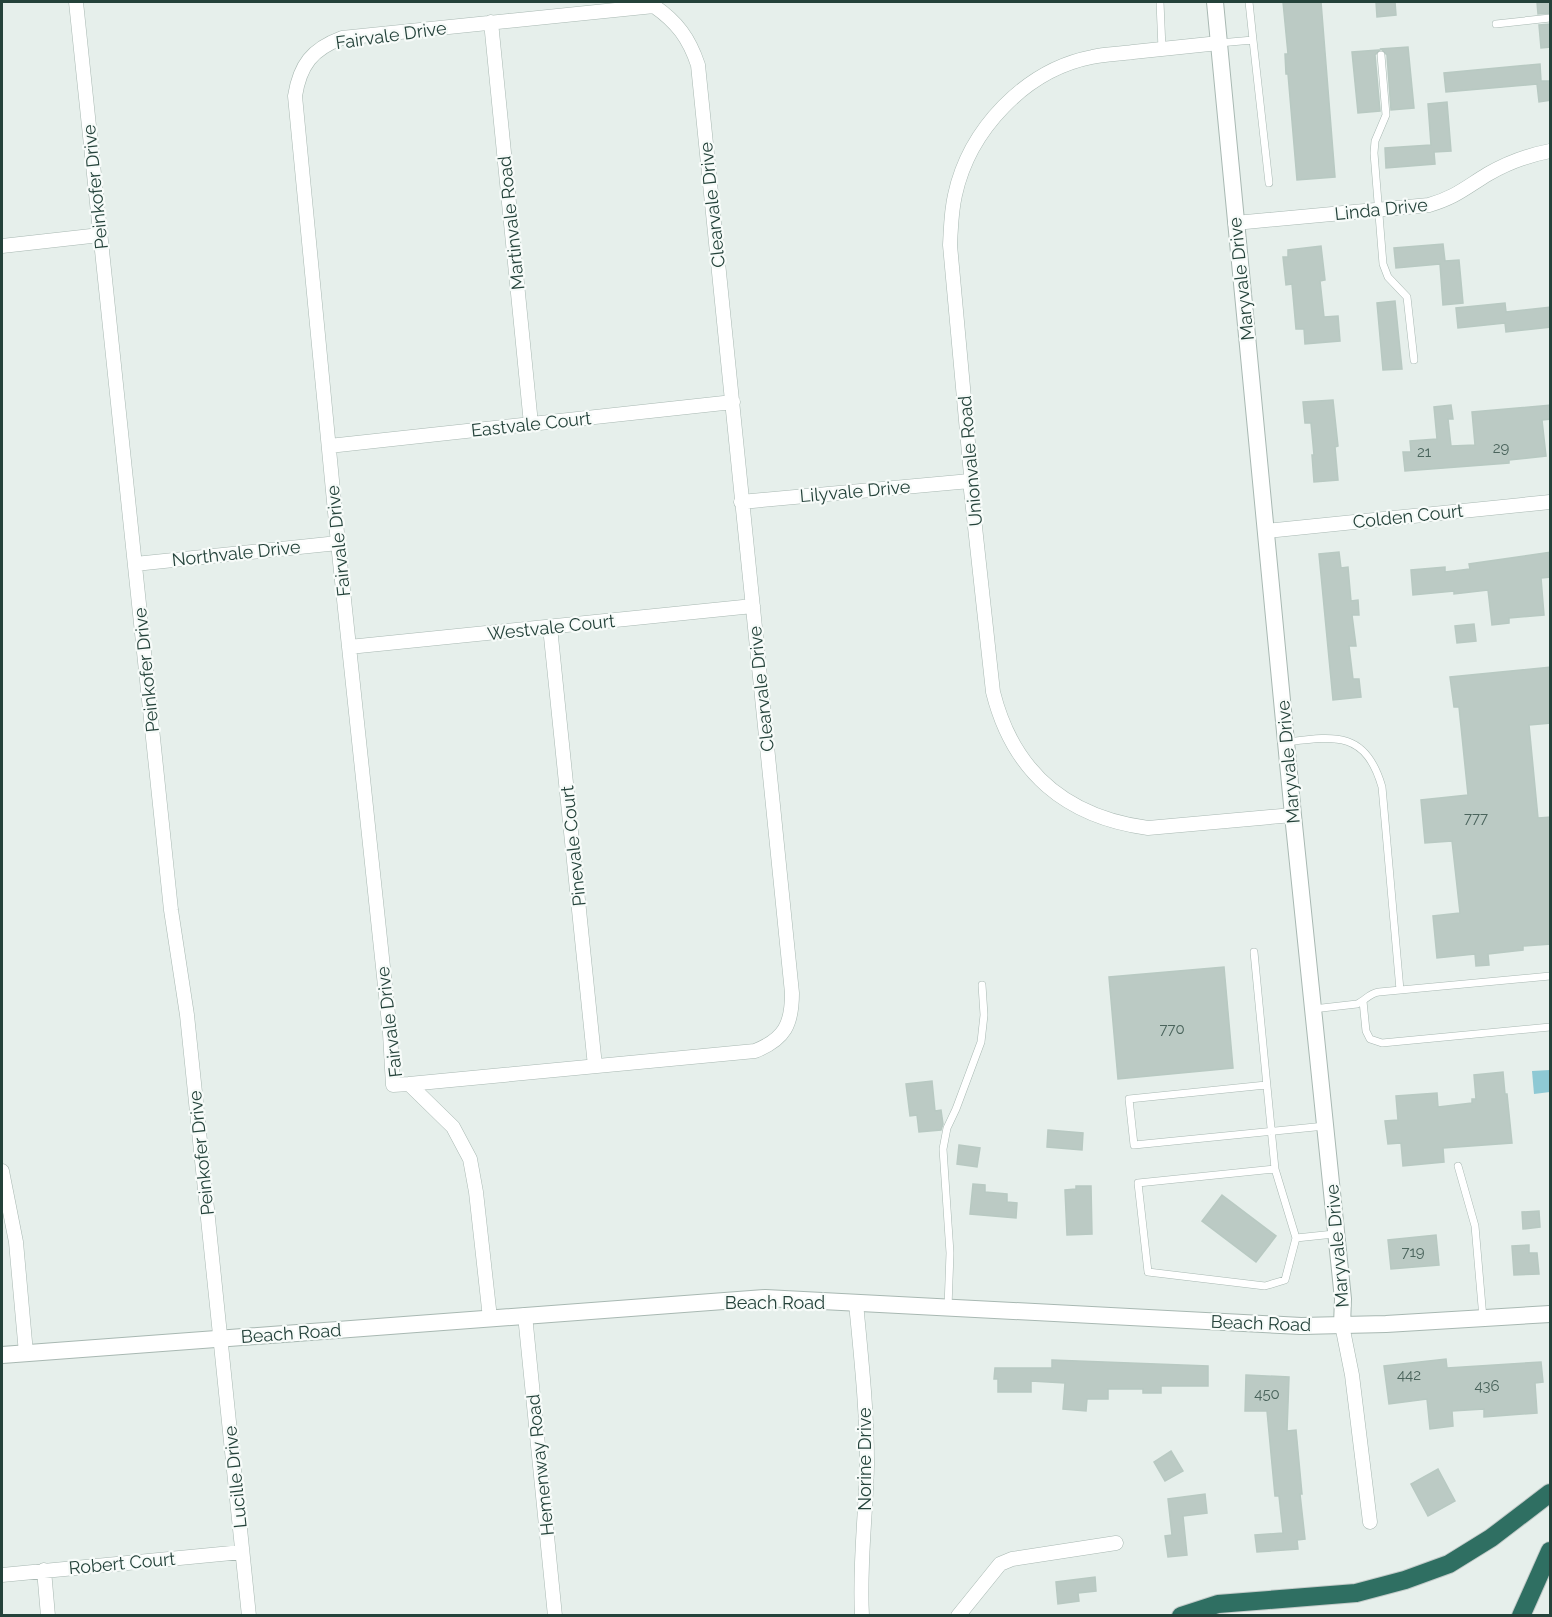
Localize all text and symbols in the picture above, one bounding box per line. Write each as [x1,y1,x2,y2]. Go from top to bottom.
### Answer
street label: Fairvale Drive [334,17,448,53]
street label: Peinkofer Drive [78,123,112,250]
street label: Clearvale Drive [695,141,729,269]
street label: Martinvale Road [494,155,528,291]
street label: Linda Drive [1333,194,1429,224]
street label: Maryvale Drive [1224,216,1258,342]
street label: Unionvale Road [954,395,986,527]
street label: Eastvale Court [470,407,592,441]
house number: 29 [1493,439,1510,457]
house number: 21 [1417,443,1432,461]
street label: Lilyvale Drive [799,476,912,506]
street label: Fairvale Drive [322,484,354,598]
street label: Colden Court [1352,500,1464,532]
street label: Northvale Drive [171,536,302,570]
street label: Peinkofer Drive [129,606,163,733]
street label: Westvale Court [486,610,616,644]
street label: Clearvale Drive [744,625,778,753]
street label: Maryvale Drive [1272,699,1304,825]
street label: Pinevale Court [556,785,590,907]
house number: 777 [1464,809,1488,827]
street label: Fairvale Drive [372,965,406,1079]
house number: 770 [1159,1020,1185,1038]
street label: Peinkofer Drive [184,1089,218,1216]
street label: Maryvale Drive [1321,1183,1353,1309]
house number: 719 [1401,1243,1425,1261]
street label: Beach Road [725,1292,825,1313]
street label: Beach Road [1210,1311,1312,1335]
street label: Beach Road [240,1319,342,1347]
house number: 442 [1397,1366,1421,1384]
house number: 436 [1474,1377,1500,1395]
house number: 450 [1254,1385,1280,1403]
street label: Hemenway Road [522,1393,558,1537]
street label: Norine Drive [854,1407,875,1511]
street label: Lucille Drive [219,1424,251,1529]
street label: Robert Court [68,1548,176,1578]

